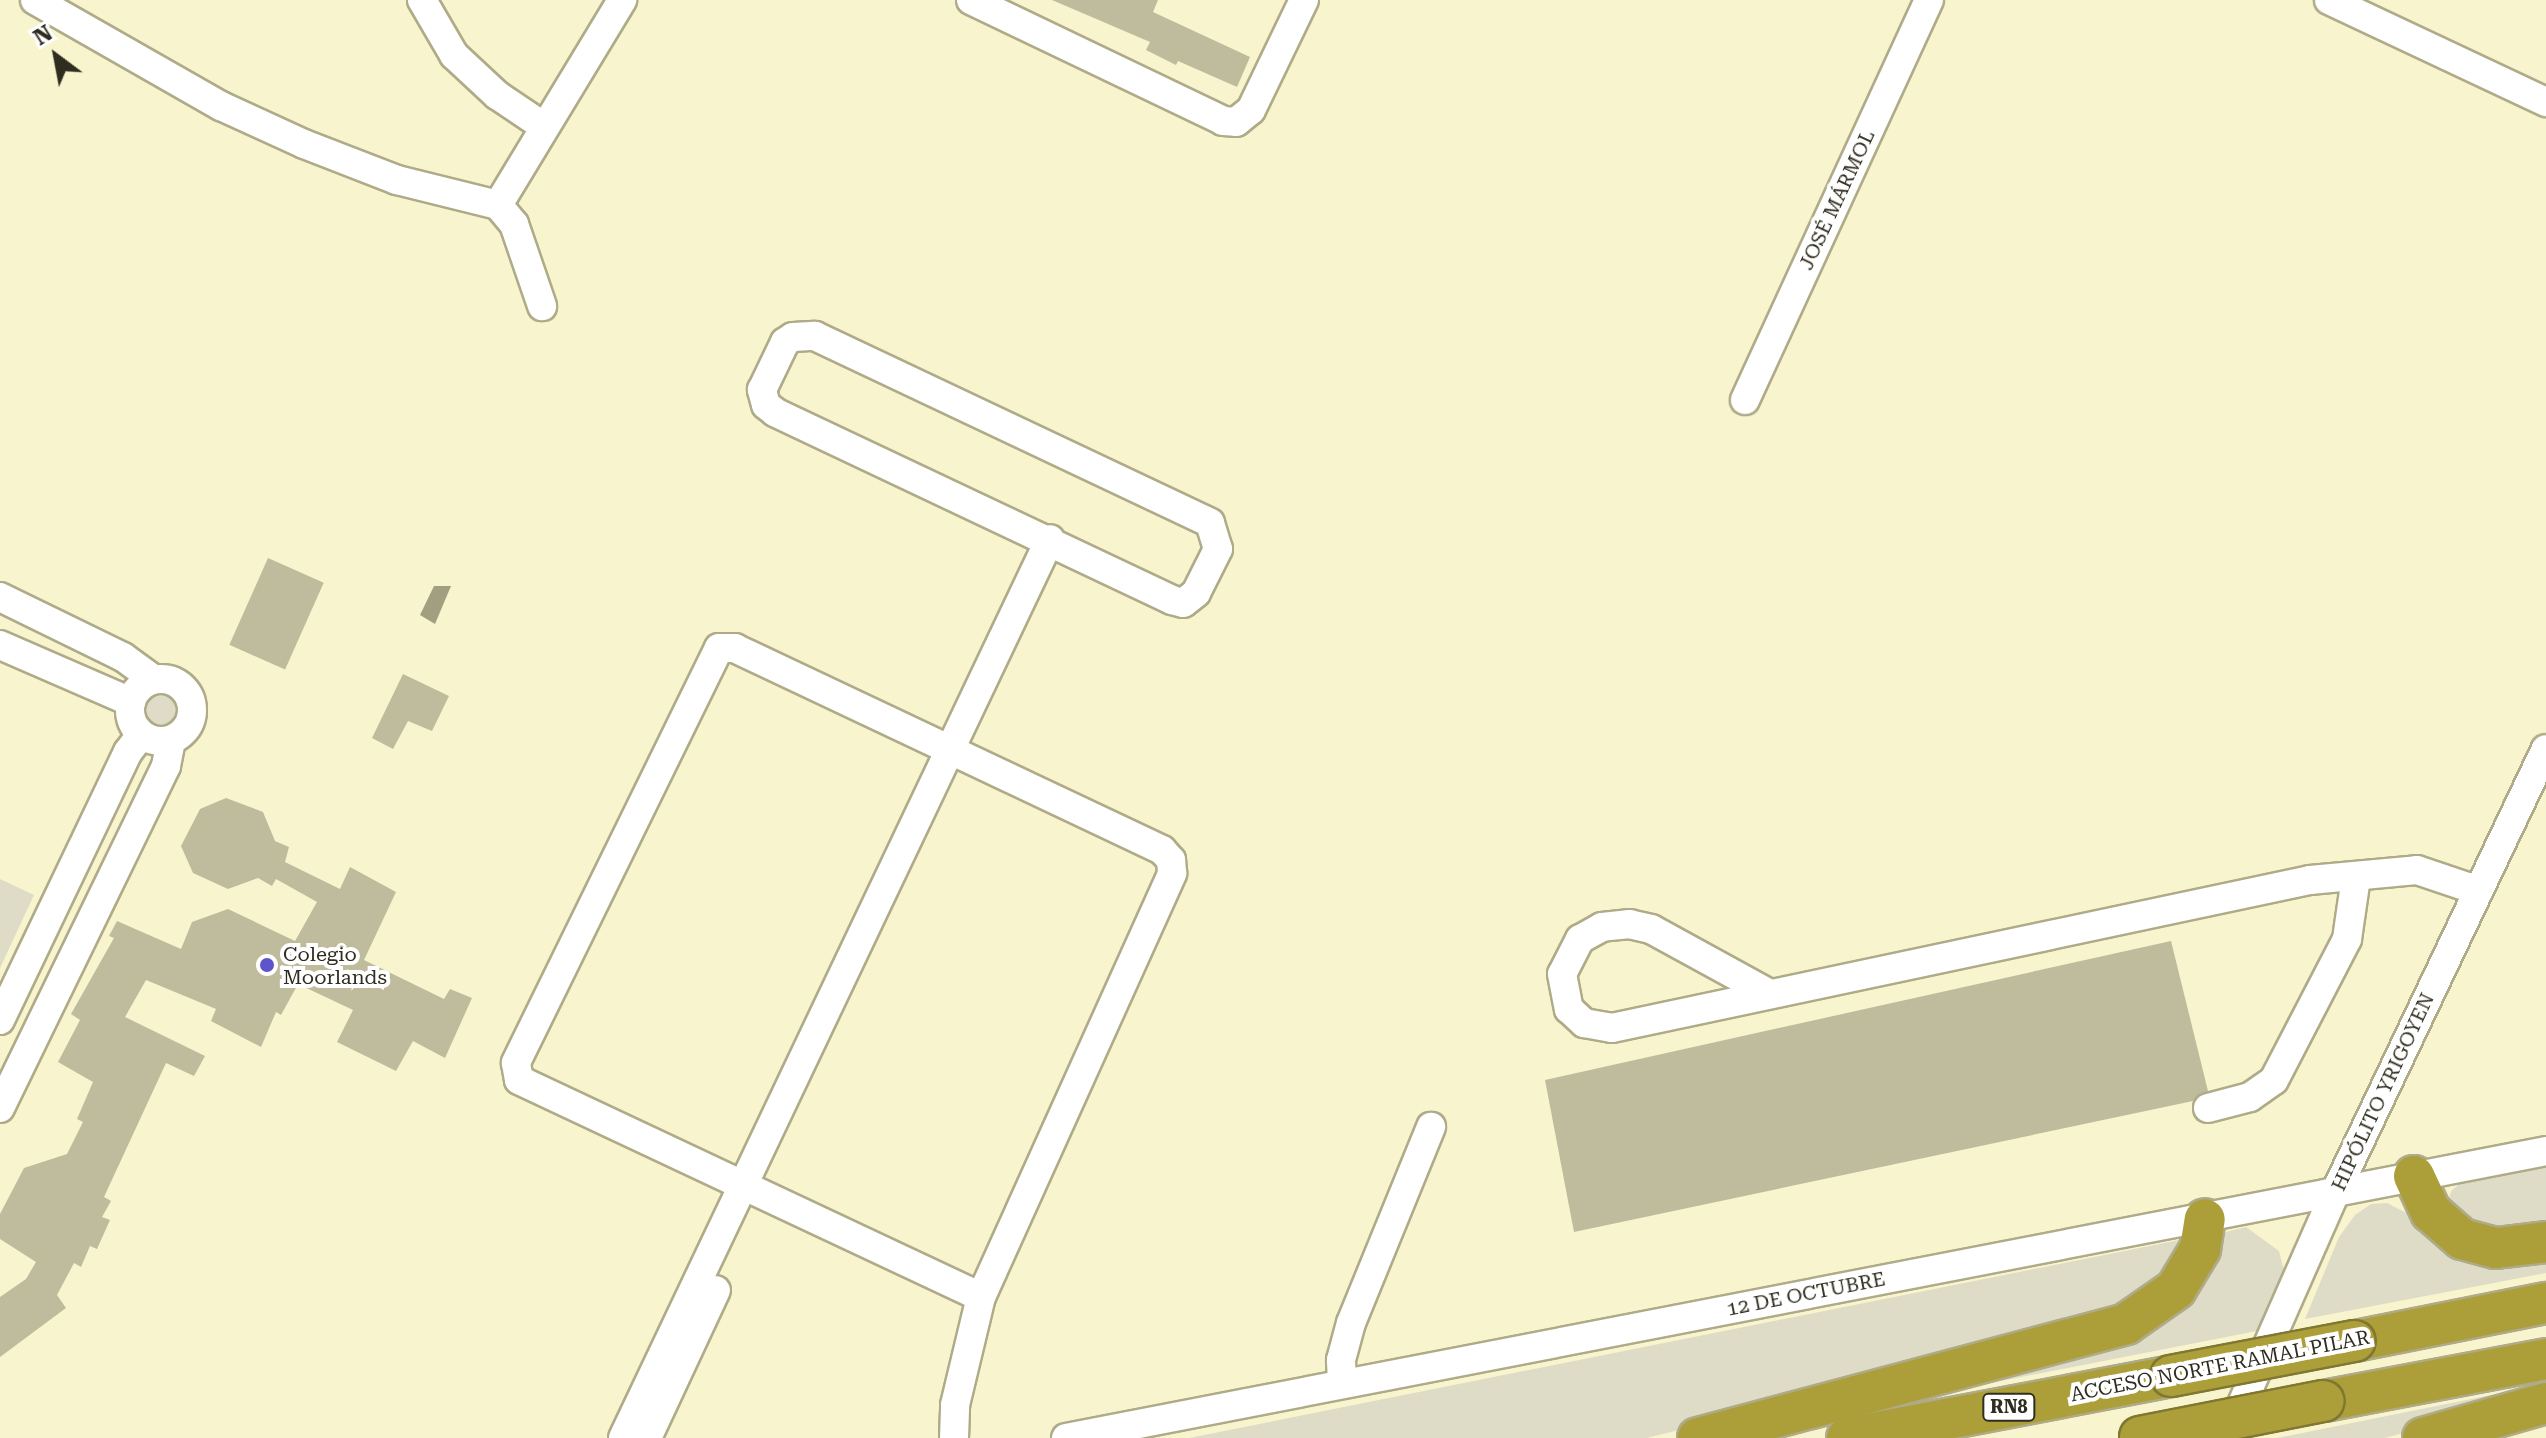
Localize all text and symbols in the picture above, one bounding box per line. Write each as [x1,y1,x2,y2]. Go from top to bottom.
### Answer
north arrow [16,16,96,96]
text: N [29,20,57,50]
street label: JOSÉ MÁRMOL [1794,126,1880,274]
place label: Colegio Moorlands [283,942,387,989]
marker: Colegio Moorlands [258,956,276,974]
street label: HIPÓLITO YRIGOYEN [2327,989,2439,1195]
street label: 12 DE OCTUBRE [1725,1267,1887,1321]
street label: ACCESO NORTE RAMAL PILAR [2068,1325,2372,1407]
road number: RN8 [1981,1393,2037,1421]

